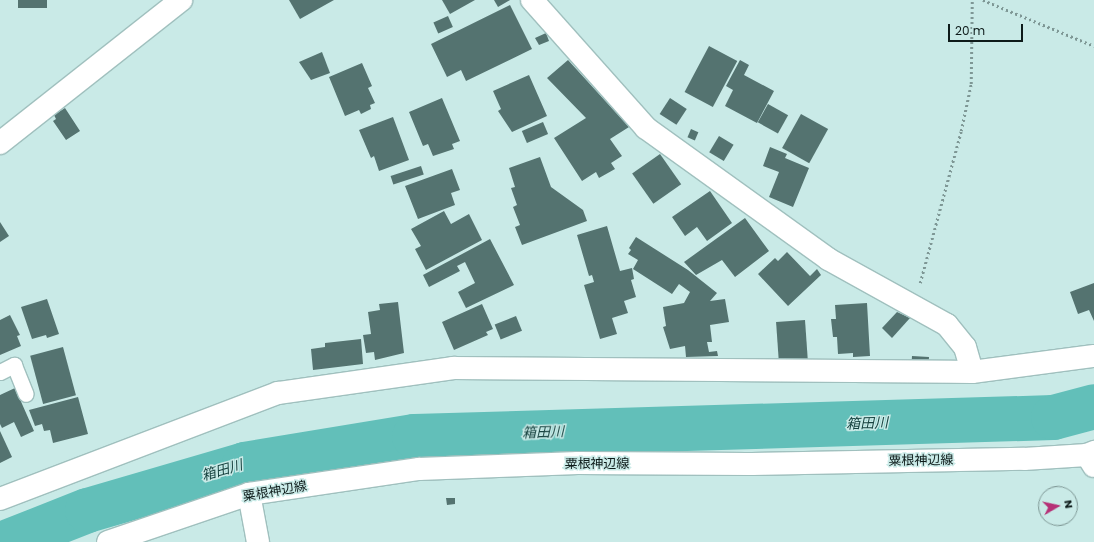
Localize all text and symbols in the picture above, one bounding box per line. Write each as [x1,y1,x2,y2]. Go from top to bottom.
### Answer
scale bar [950,16,1025,42]
text: 20 m [955,22,985,39]
water label: 箱田川 [846,414,888,432]
water label: 箱田川 [522,423,564,441]
street label: 粟根神辺線 [888,453,954,469]
water label: 箱田川 [199,456,245,484]
street label: 粟根神辺線 [565,456,629,472]
street label: 粟根神辺線 [242,479,308,505]
north arrow [1038,486,1078,526]
text: N [1060,499,1077,510]

